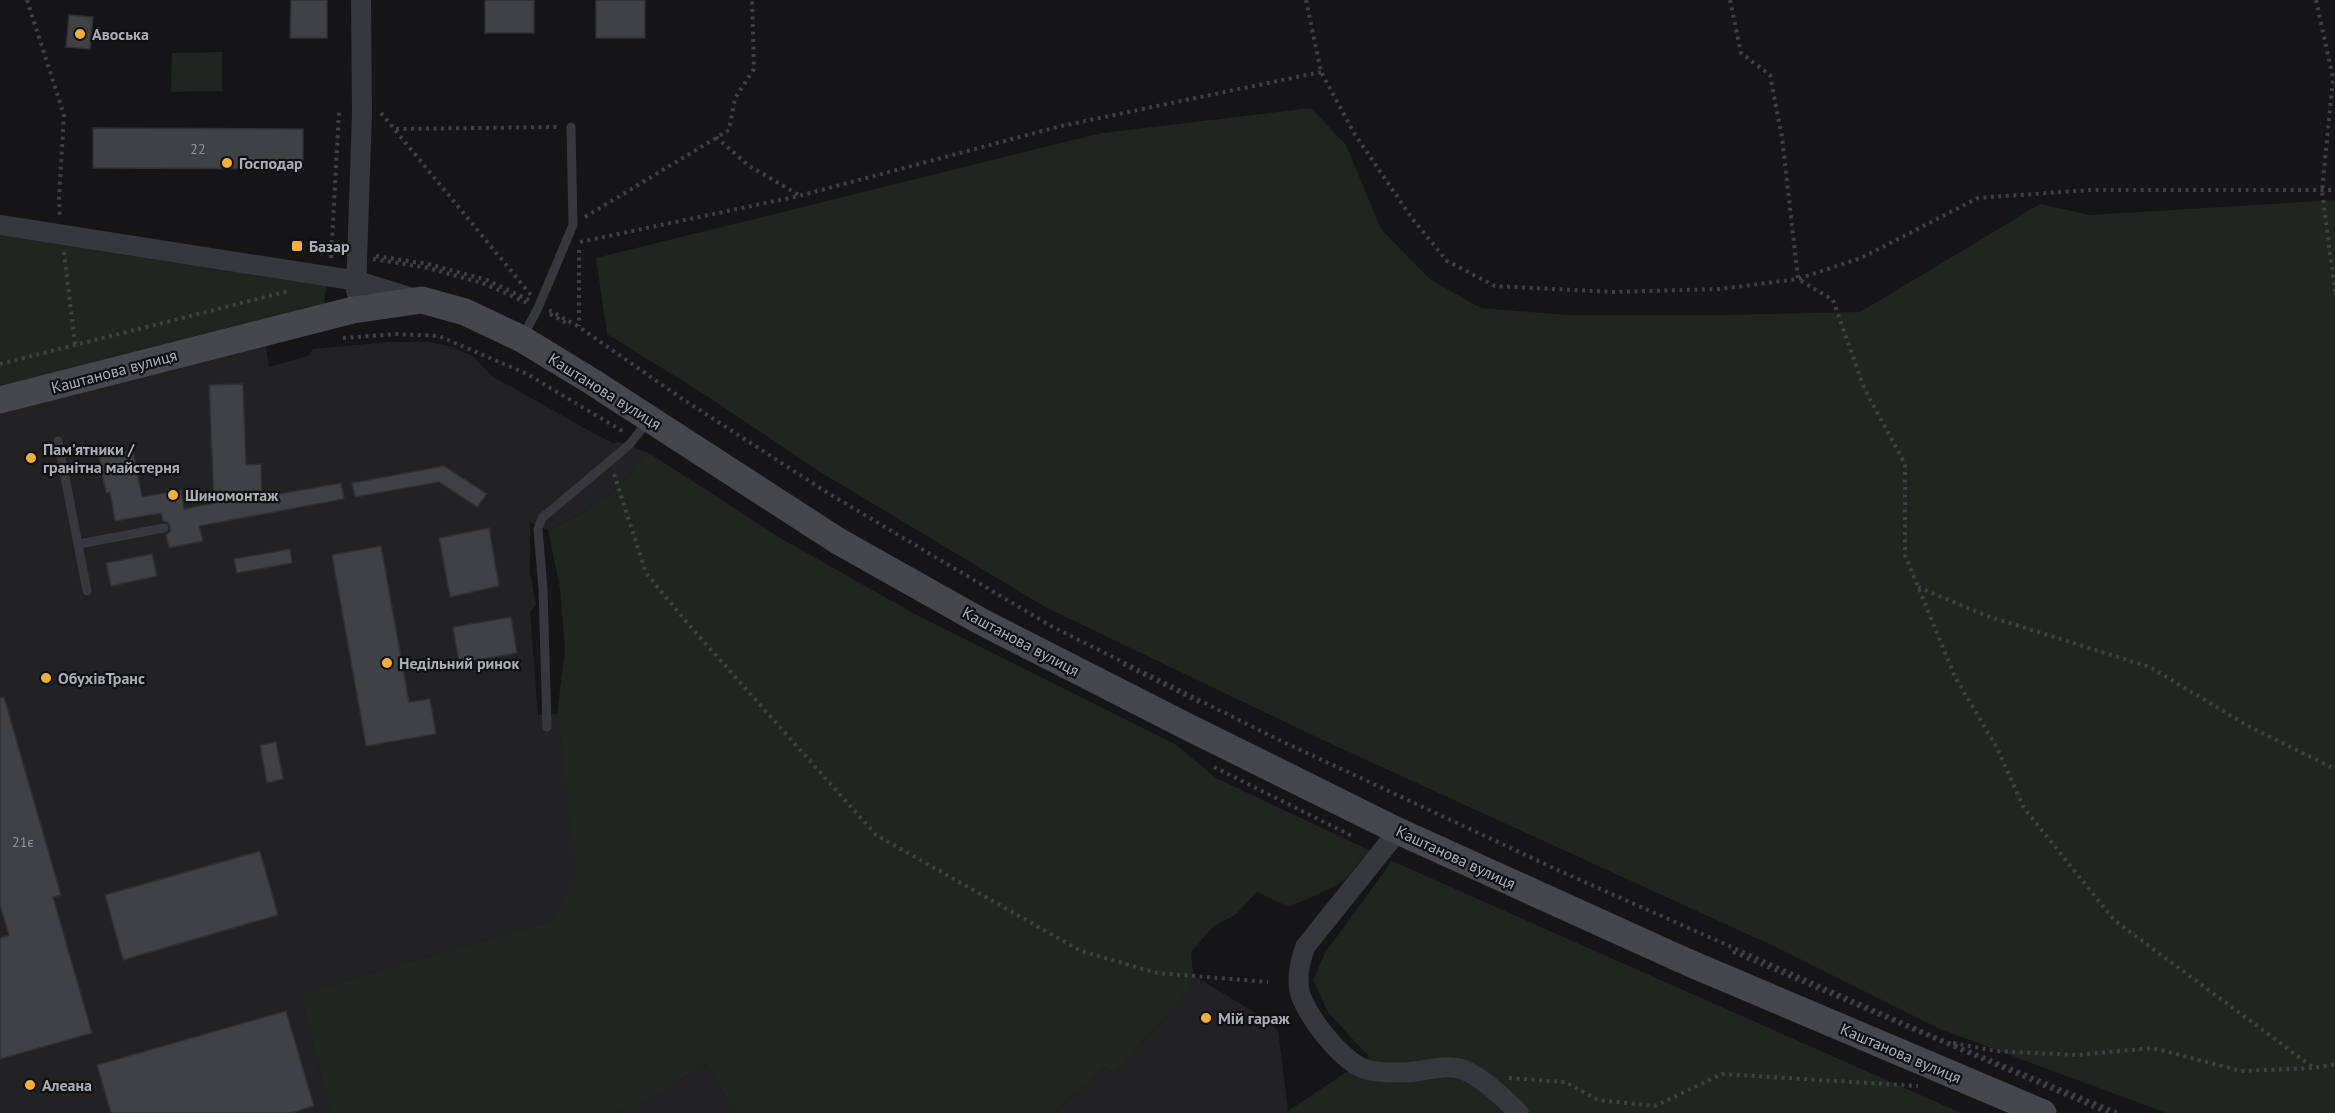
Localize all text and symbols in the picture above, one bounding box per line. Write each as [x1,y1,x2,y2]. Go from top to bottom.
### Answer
place label: Авоська [92,24,149,44]
marker: Авоська [73,27,87,41]
house number: 22 [190,140,206,158]
place label: Господар [239,153,303,173]
marker: Господар [220,156,234,170]
place label: Базар [309,236,350,256]
marker: Базар [290,239,304,253]
street label: Каштанова вулиця [49,345,179,397]
street label: Каштанова вулиця [545,348,665,434]
place label: Пам'ятники / гранітна майстерня [43,439,180,477]
marker: Пам'ятники / гранітна майстерня [24,451,38,465]
place label: Шиномонтаж [185,485,279,505]
marker: Шиномонтаж [166,488,180,502]
street label: Каштанова вулиця [959,602,1083,680]
place label: Недільний ринок [399,653,519,673]
marker: Недільний ринок [380,656,394,670]
place label: ОбухівТранс [58,668,145,688]
marker: ОбухівТранс [39,671,53,685]
street label: Каштанова вулиця [1393,821,1519,893]
house number: 21є [12,833,34,851]
place label: Мій гараж [1218,1008,1290,1028]
marker: Мій гараж [1199,1011,1213,1025]
street label: Каштанова вулиця [1837,1018,1965,1088]
place label: Алеана [42,1075,92,1095]
marker: Алеана [23,1078,37,1092]

